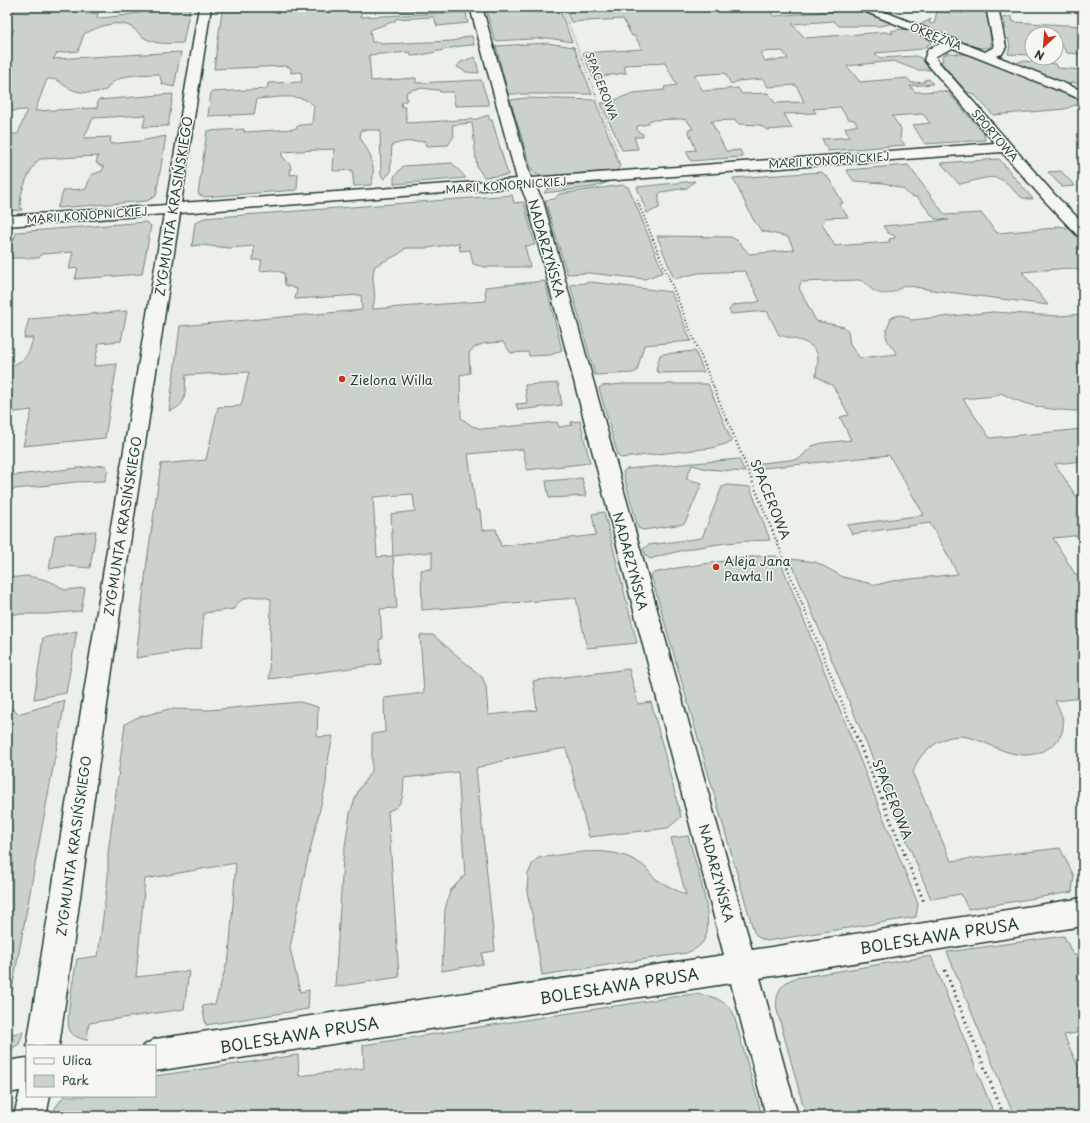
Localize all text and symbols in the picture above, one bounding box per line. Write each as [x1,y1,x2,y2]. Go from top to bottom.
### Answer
street label: OKRĘŻNA [907,18,965,54]
north arrow [1024,26,1064,66]
text: N [1031,46,1047,65]
street label: SPACEROWA [581,49,623,123]
street label: SPORTOWA [967,105,1023,165]
street label: ZYGMUNTA KRASIŃSKIEGO [149,115,197,297]
street label: MARII KONOPNICKIEJ [768,147,890,173]
street label: MARII KONOPNICKIEJ [445,172,567,198]
street label: NADARZYŃSKA [524,197,570,299]
street label: MARII KONOPNICKIEJ [26,202,148,228]
place label: Zielona Willa [350,370,434,389]
marker: Zielona Willa [337,374,347,384]
street label: ZYGMUNTA KRASIŃSKIEGO [98,435,146,617]
street label: SPACEROWA [746,456,796,542]
street label: NADARZYŃSKA [609,510,653,613]
place label: Aleja Jana Pawła II [724,551,792,585]
marker: Aleja Jana Pawła II [711,562,721,572]
street label: ZYGMUNTA KRASIŃSKIEGO [51,755,95,937]
street label: SPACEROWA [868,756,918,842]
street label: NADARZYŃSKA [695,822,739,925]
street label: BOLESŁAWA PRUSA [858,911,1021,959]
street label: BOLESŁAWA PRUSA [538,961,701,1009]
street label: BOLESŁAWA PRUSA [218,1010,381,1058]
legend [26,1045,156,1097]
text: Ulica [62,1051,92,1069]
text: Park [62,1071,89,1089]

